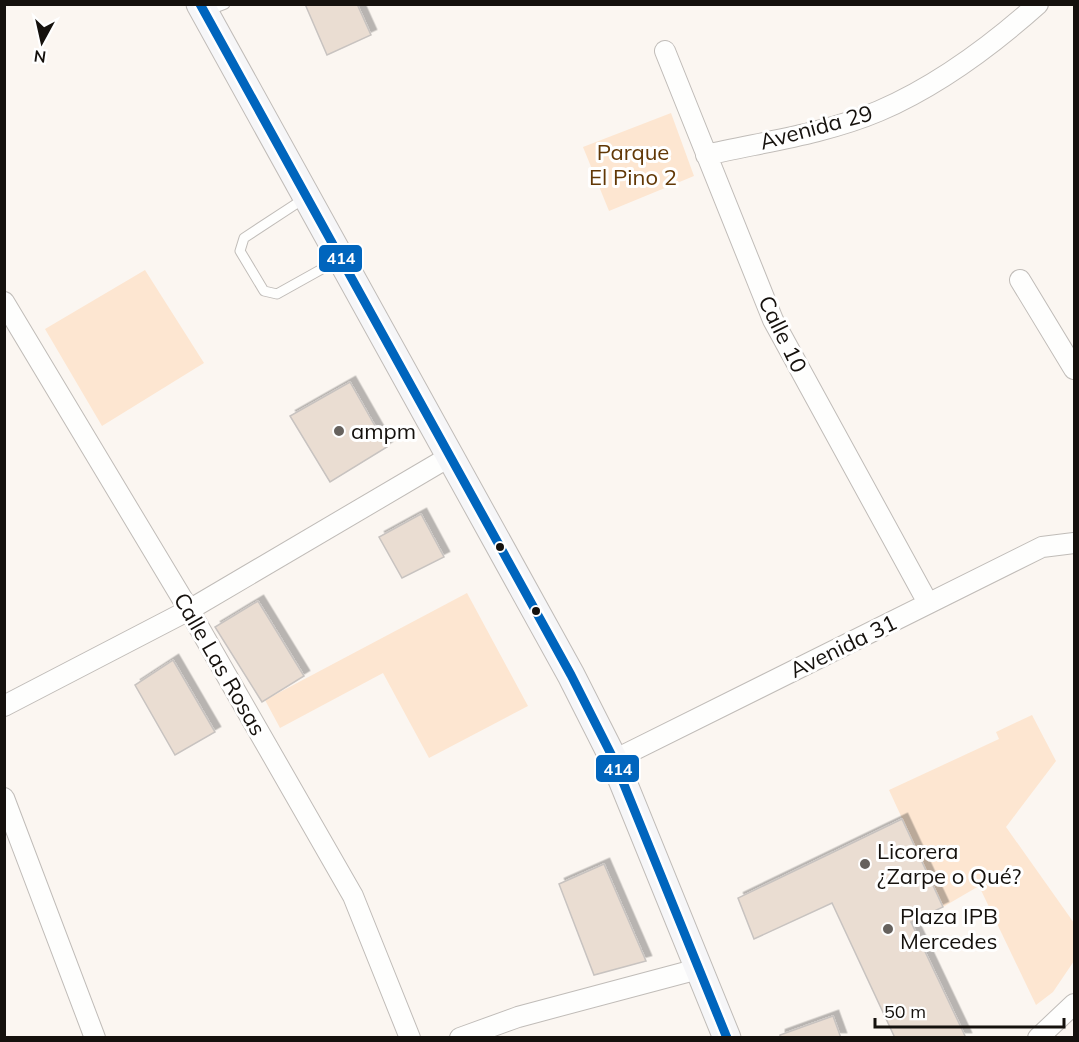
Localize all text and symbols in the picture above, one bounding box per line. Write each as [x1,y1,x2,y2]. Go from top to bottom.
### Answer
north arrow [12,12,72,72]
text: N [33,46,47,68]
street label: Avenida 29 [756,98,876,156]
park label: Parque El Pino 2 [589,138,677,191]
line badge: 414 [318,244,363,273]
text: 414 [327,248,356,268]
street label: Calle 10 [752,291,814,377]
place label: ampm [351,417,416,445]
marker: ampm [332,424,346,438]
unlabelled marker [494,541,506,553]
street label: Calle Las Rosas [168,588,272,740]
unlabelled marker [530,605,542,617]
street label: Avenida 31 [785,608,901,684]
line badge: 414 [595,754,640,783]
text: 414 [604,759,633,779]
place label: Licorera ¿Zarpe o Qué? [877,837,1022,890]
marker: Licorera ¿Zarpe o Qué? [858,857,872,871]
place label: Plaza IPB Mercedes [900,902,998,955]
marker: Plaza IPB Mercedes [881,922,895,936]
scale bar [875,991,1064,1029]
text: 50 m [884,1000,926,1023]

